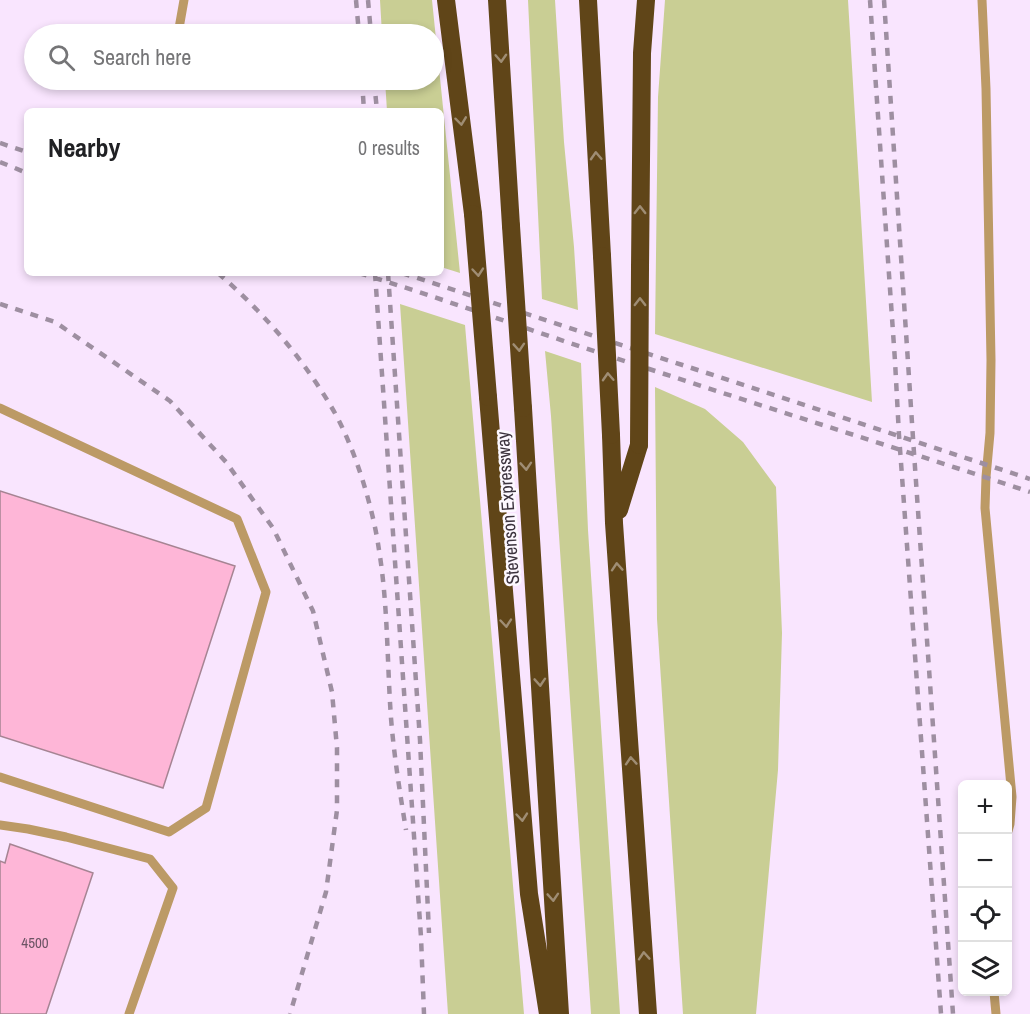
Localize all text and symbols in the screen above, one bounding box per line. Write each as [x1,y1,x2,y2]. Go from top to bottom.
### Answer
search box [24,24,444,90]
icon: search [45,41,78,74]
text: Search here [93,42,191,72]
one-way arrow [494,54,507,63]
one-way arrow [455,116,467,125]
text: Nearby [48,130,120,165]
text: 0 results [358,134,420,161]
one-way arrow [590,151,603,160]
one-way arrow [634,205,646,214]
one-way arrow [471,267,484,276]
one-way arrow [634,298,646,307]
one-way arrow [512,343,525,352]
one-way arrow [602,372,615,381]
street label: Stevenson Expressway [490,430,525,585]
one-way arrow [520,461,533,470]
one-way arrow [611,562,624,571]
one-way arrow [499,618,512,627]
one-way arrow [533,677,546,686]
one-way arrow [624,757,637,766]
map controls [958,780,1012,996]
button: + [958,780,1012,834]
one-way arrow [515,813,528,822]
button: − [958,834,1012,888]
button: locate [958,888,1012,942]
one-way arrow [546,893,559,902]
house number: 4500 [21,932,49,953]
button: layers [958,942,1012,996]
one-way arrow [638,951,651,960]

